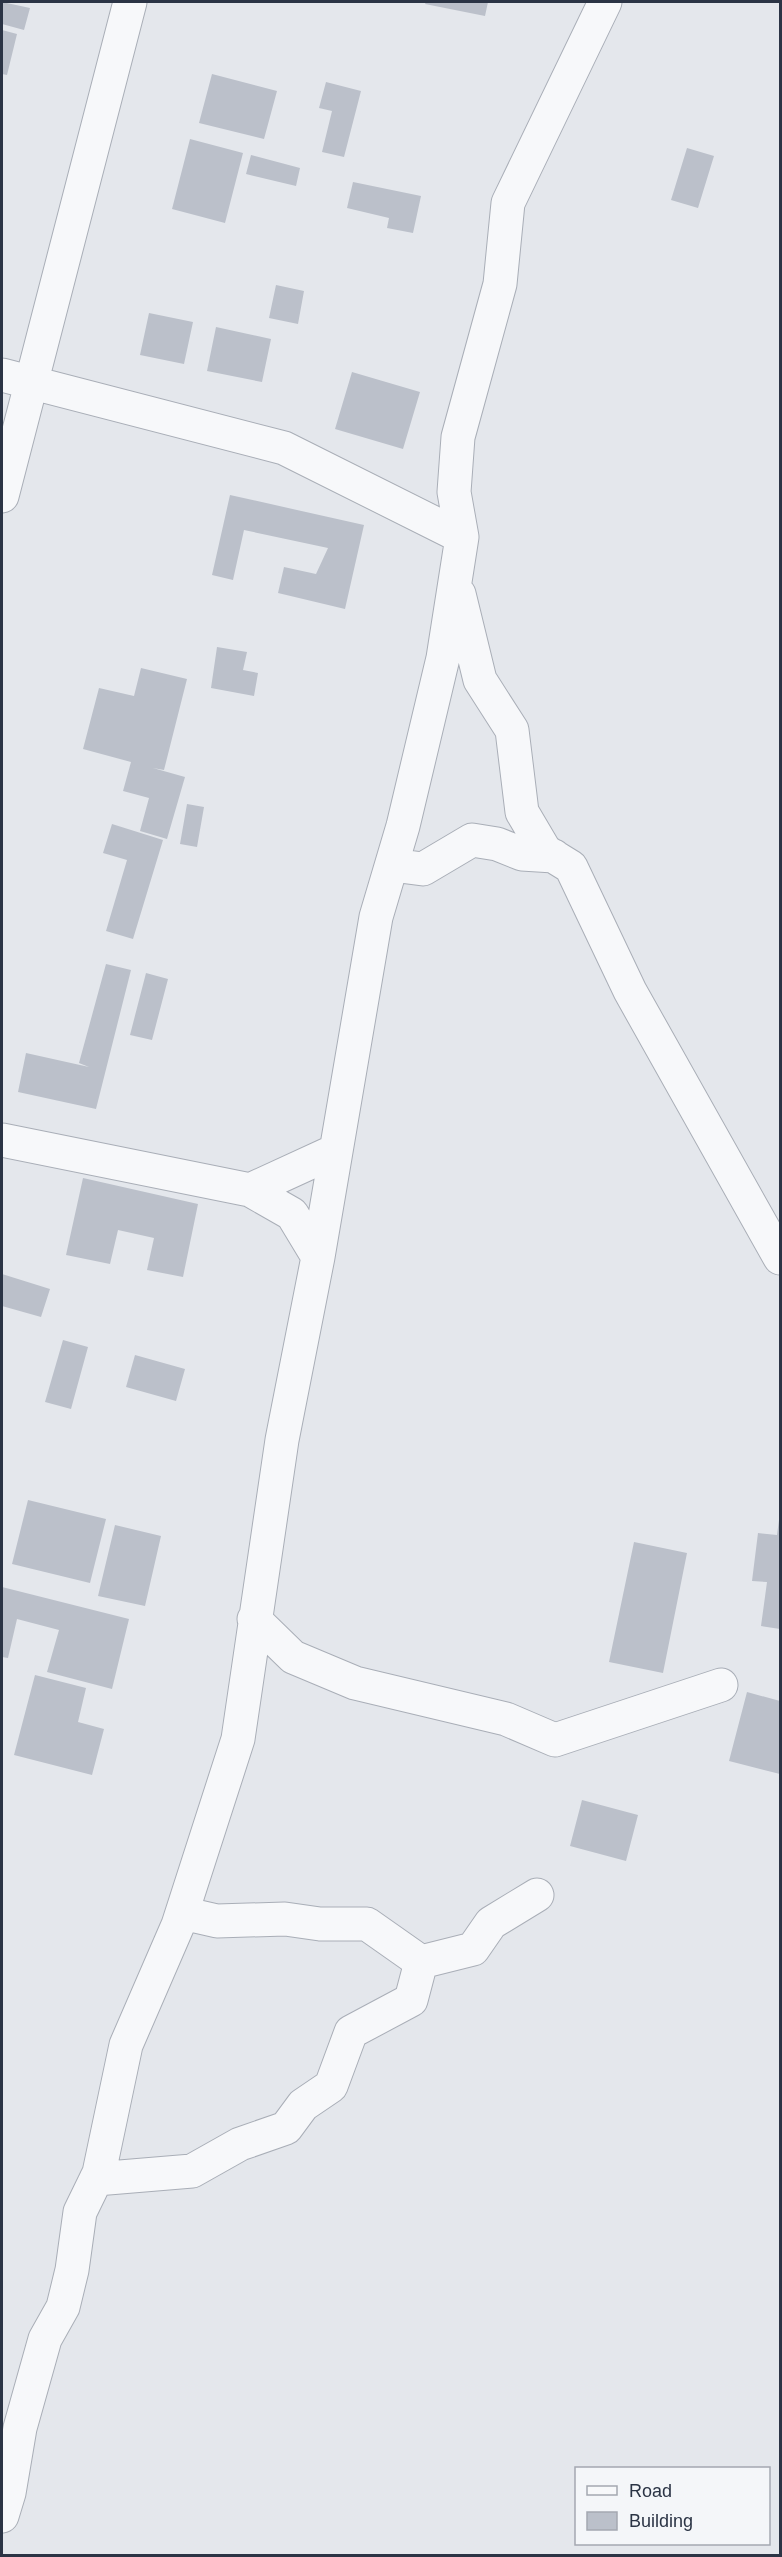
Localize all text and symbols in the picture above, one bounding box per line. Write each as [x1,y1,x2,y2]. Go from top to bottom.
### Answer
legend [575,2467,770,2545]
text: Road [629,2481,672,2501]
text: Building [629,2511,693,2531]

